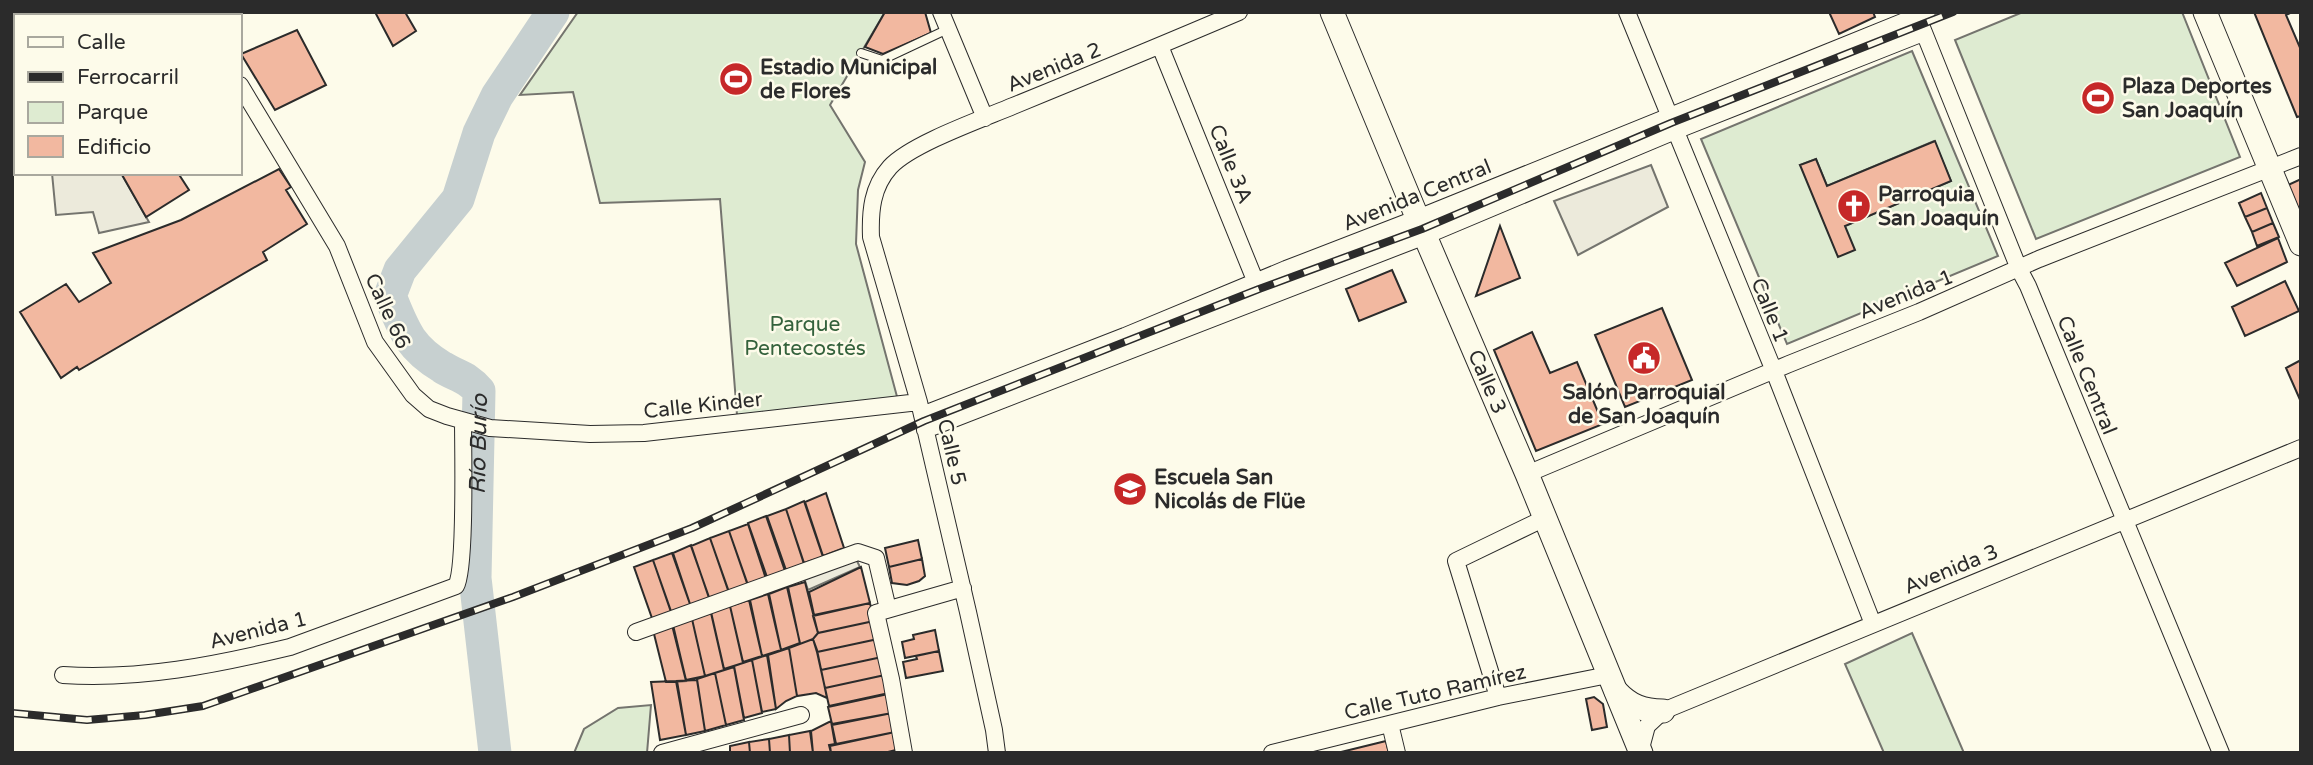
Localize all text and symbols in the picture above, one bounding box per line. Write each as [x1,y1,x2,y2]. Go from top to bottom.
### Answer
legend [14,14,242,175]
text: Calle [77,30,126,55]
street label: Avenida 2 [1003,37,1105,98]
place label: Estadio Municipal de Flores [760,55,937,104]
sports icon: Estadio Municipal de Flores [717,60,755,98]
text: Ferrocarril [77,65,179,90]
place label: Plaza Deportes San Joaquín [2122,74,2272,123]
sports icon: Plaza Deportes San Joaquín [2079,79,2117,117]
text: Parque [77,100,148,125]
street label: Calle 3A [1203,121,1258,207]
text: Edificio [77,135,151,160]
street label: Avenida Central [1339,154,1495,237]
place label: Parroquia San Joaquín [1878,182,1999,231]
church icon: Parroquia San Joaquín [1835,187,1873,225]
street label: Avenida 1 [1855,264,1957,325]
street label: Calle 66 [359,269,416,353]
street label: Calle 1 [1745,274,1794,346]
park label: Parque Pentecostés [744,312,866,361]
street label: Calle Central [2051,312,2122,438]
public building icon: Salón Parroquial de San Joaquín [1625,339,1663,377]
street label: Calle 3 [1462,346,1512,418]
place label: Salón Parroquial de San Joaquín [1562,380,1726,429]
street label: Calle Kinder [642,387,764,424]
water label: Río Burío [464,393,494,495]
street label: Calle 5 [932,416,971,488]
place label: Escuela San Nicolás de Flüe [1154,465,1306,514]
school or university icon: Escuela San Nicolás de Flüe [1111,470,1149,508]
street label: Avenida 3 [1900,539,2002,600]
street label: Avenida 1 [207,606,309,655]
street label: Calle Tuto Ramírez [1342,659,1529,726]

